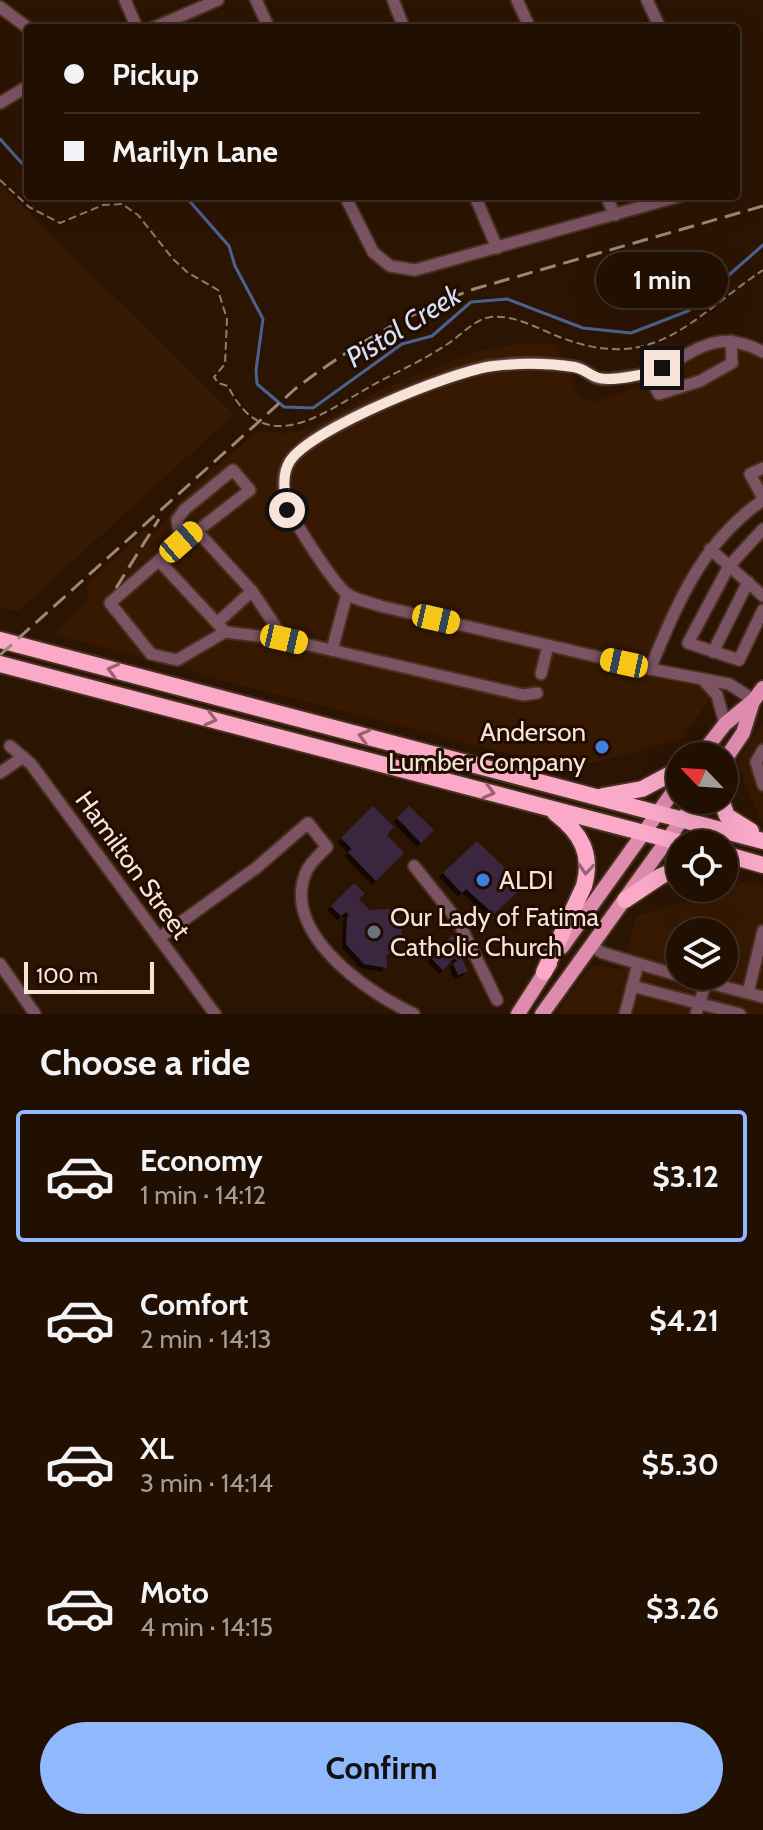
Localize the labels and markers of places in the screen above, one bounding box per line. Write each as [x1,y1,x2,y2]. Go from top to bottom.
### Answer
place label: Anderson Lumber Company [388,716,586,778]
marker: Anderson Lumber Company [593,738,611,756]
place label: ALDI [499,864,554,896]
marker: ALDI [474,871,492,889]
place label: Our Lady of Fatima Catholic Church [390,901,600,963]
marker: Our Lady of Fatima Catholic Church [365,923,383,941]

